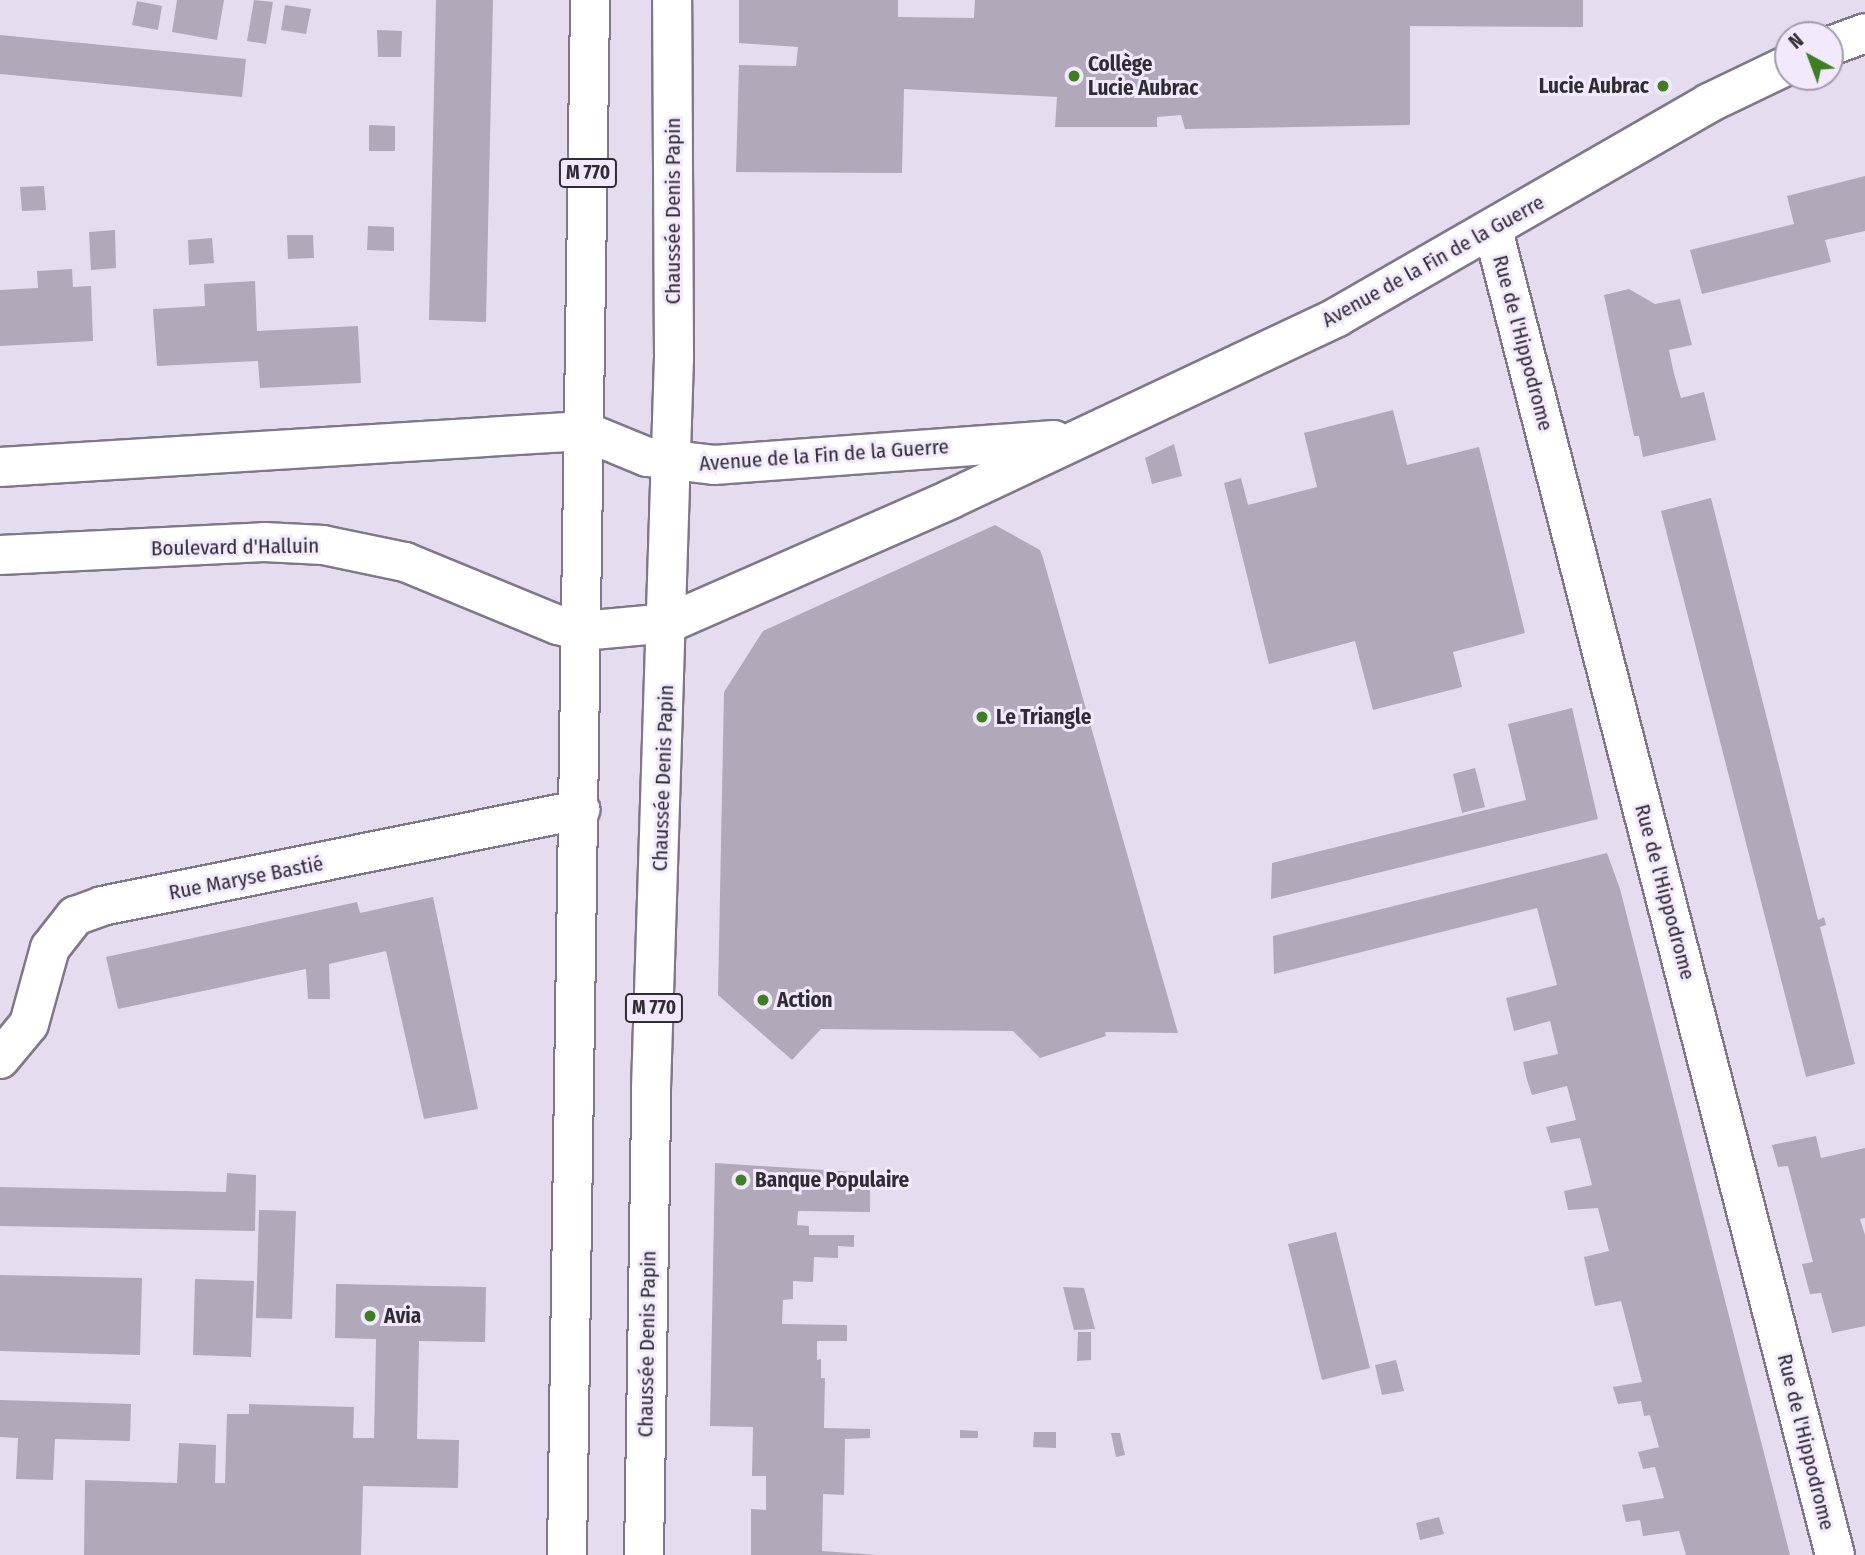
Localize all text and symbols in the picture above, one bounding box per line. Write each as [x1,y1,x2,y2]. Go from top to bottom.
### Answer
north arrow [1774,21,1844,91]
text: N [1784,29,1808,54]
place label: Collège Lucie Aubrac [1088,51,1198,101]
marker: Collège Lucie Aubrac [1066,68,1082,84]
place label: Lucie Aubrac [1539,73,1649,99]
marker: Lucie Aubrac [1655,78,1671,94]
street label: Chaussée Denis Papin [660,118,686,304]
road number: M 770 [558,158,618,188]
street label: Avenue de la Fin de la Guerre [1317,189,1549,333]
street label: Rue de l'Hippodrome [1487,252,1559,434]
street label: Avenue de la Fin de la Guerre [698,434,950,476]
street label: Boulevard d'Halluin [151,533,319,561]
street label: Chaussée Denis Papin [647,684,679,872]
place label: Le Triangle [996,704,1091,730]
marker: Le Triangle [974,709,990,725]
street label: Rue de l'Hippodrome [1629,801,1701,983]
street label: Rue Maryse Bastié [167,851,325,905]
place label: Action [777,987,833,1013]
road number: M 770 [624,992,684,1024]
marker: Action [755,992,771,1008]
place label: Banque Populaire [755,1167,909,1193]
marker: Banque Populaire [733,1172,749,1188]
street label: Chaussée Denis Papin [633,1250,661,1438]
place label: Avia [384,1303,421,1329]
marker: Avia [362,1308,378,1324]
street label: Rue de l'Hippodrome [1772,1351,1840,1533]

